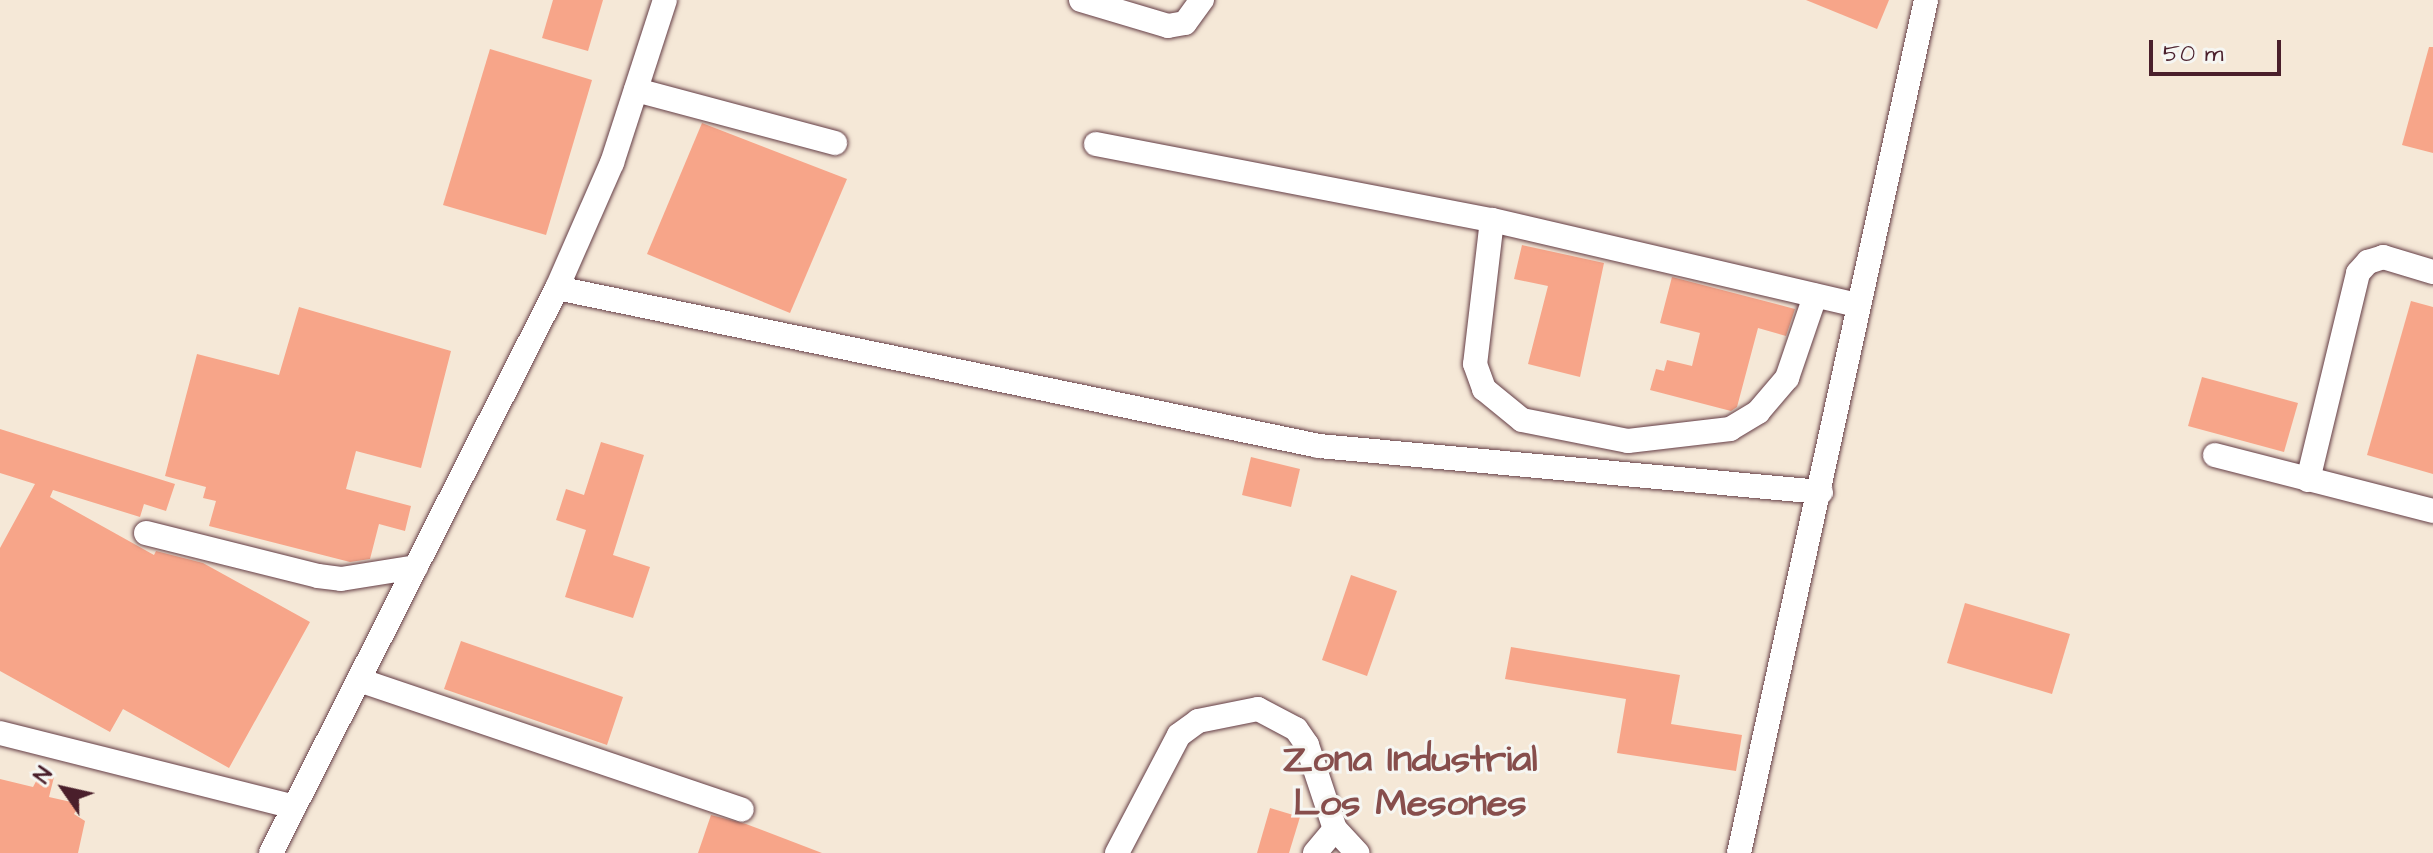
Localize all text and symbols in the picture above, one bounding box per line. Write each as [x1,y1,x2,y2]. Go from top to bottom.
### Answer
scale bar [2153,24,2285,74]
text: 50 m [2163,37,2223,71]
district label: Zona Industrial Los Mesones [1283,738,1537,828]
north arrow [24,749,104,829]
text: N [27,761,60,790]

